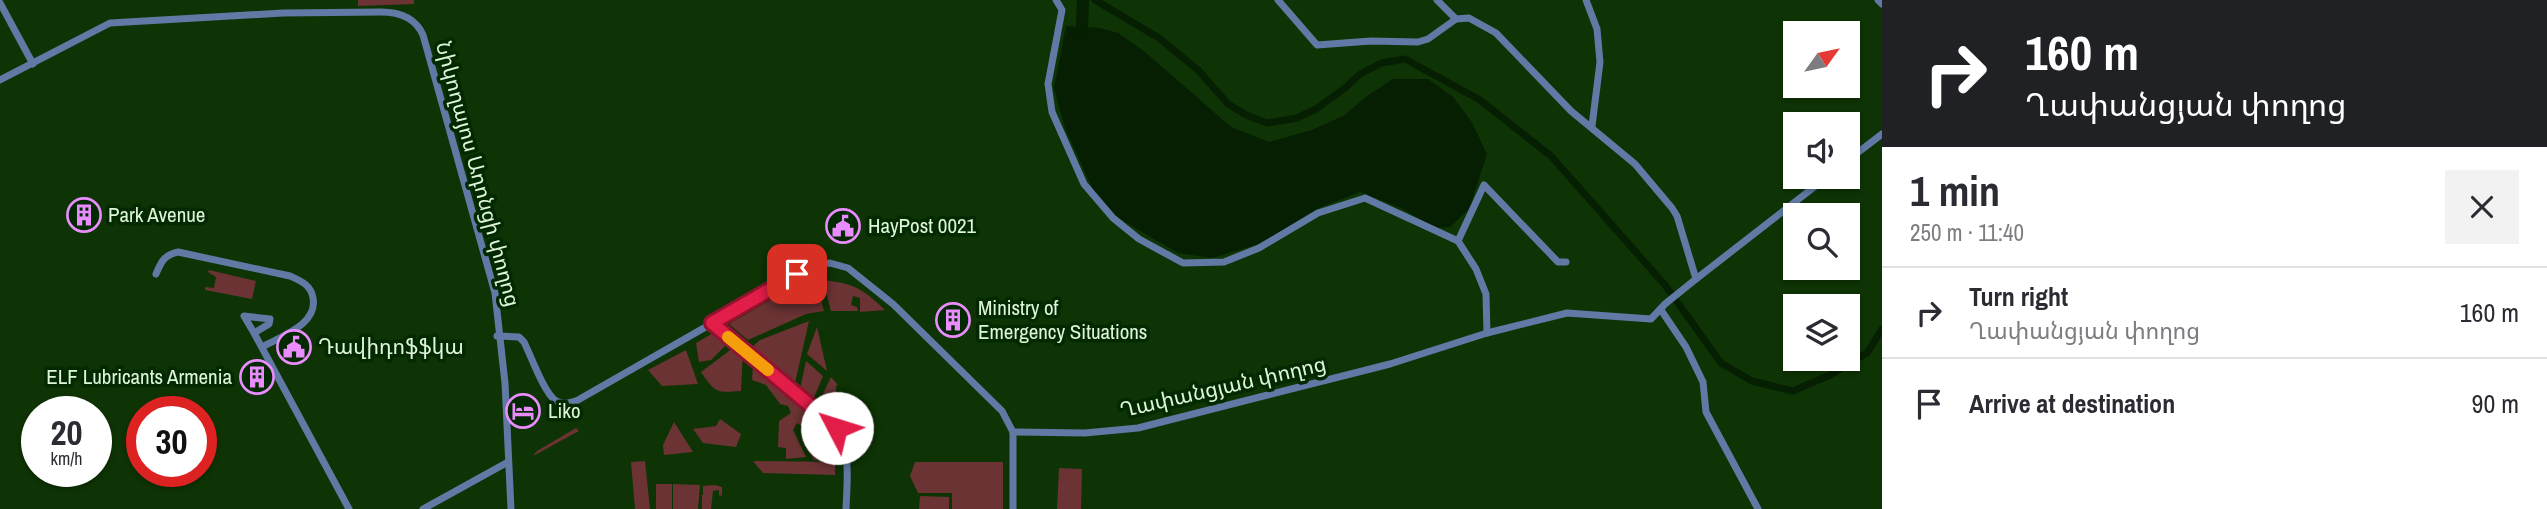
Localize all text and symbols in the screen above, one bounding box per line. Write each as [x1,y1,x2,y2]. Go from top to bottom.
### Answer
text: 160 m [2025,19,2139,85]
north arrow [1783,21,1860,98]
map controls [1783,21,1860,371]
icon: right [1910,28,2001,119]
street label: Նիկողայոս Ադոնցի փողոց [429,38,528,310]
text: Ղափանցյան փողոց [2025,83,2346,126]
button: sound [1783,112,1860,189]
text: 1 min [1910,163,2000,219]
button: close [2445,170,2519,244]
building icon: Park Avenue [65,196,103,234]
place label: Park Avenue [108,200,205,229]
button: search [1783,203,1860,280]
public building icon: HayPost 0021 [824,207,862,245]
place label: HayPost 0021 [868,211,977,240]
text: 250 m · 11:40 [1910,217,2024,248]
pin [767,244,827,304]
icon: arrive [778,255,816,293]
text: Turn right [1969,279,2068,314]
place label: Ministry of Emergency Situations [978,293,1147,346]
button: layers [1783,294,1860,371]
icon: right [1910,294,1948,332]
text: 160 m [2460,295,2519,330]
building icon: Ministry of Emergency Situations [934,301,972,339]
text: Ղափանցյան փողոց [1969,315,2200,346]
public building icon: Դավիդոֆֆկա [275,328,313,366]
place label: Դավիդոֆֆկա [318,332,464,361]
street label: Ղափանցյան փողոց [1117,349,1329,424]
building icon: ELF Lubricants Armenia [238,358,276,396]
place label: ELF Lubricants Armenia [46,362,232,391]
icon: arrive [1910,385,1948,423]
text: Arrive at destination [1969,386,2175,421]
text: 90 m [2472,386,2519,421]
position arrow [800,391,874,465]
hotel icon: Liko [504,392,542,430]
speed limit sign: 30 [126,396,217,487]
place label: Liko [548,396,581,425]
text: 20 [51,409,82,456]
text: km/h [51,446,83,471]

